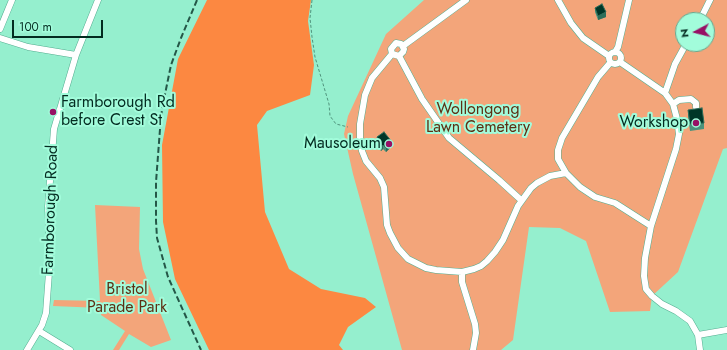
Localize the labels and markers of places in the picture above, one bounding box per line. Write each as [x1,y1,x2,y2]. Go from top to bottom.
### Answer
place label: Farmborough Rd before Crest St [61,93,175,131]
marker: Farmborough Rd before Crest St [48,107,58,117]
place label: Workshop [619,113,688,133]
marker: Workshop [691,118,701,128]
place label: Mausoleum [304,134,381,154]
marker: Mausoleum [384,139,394,149]

